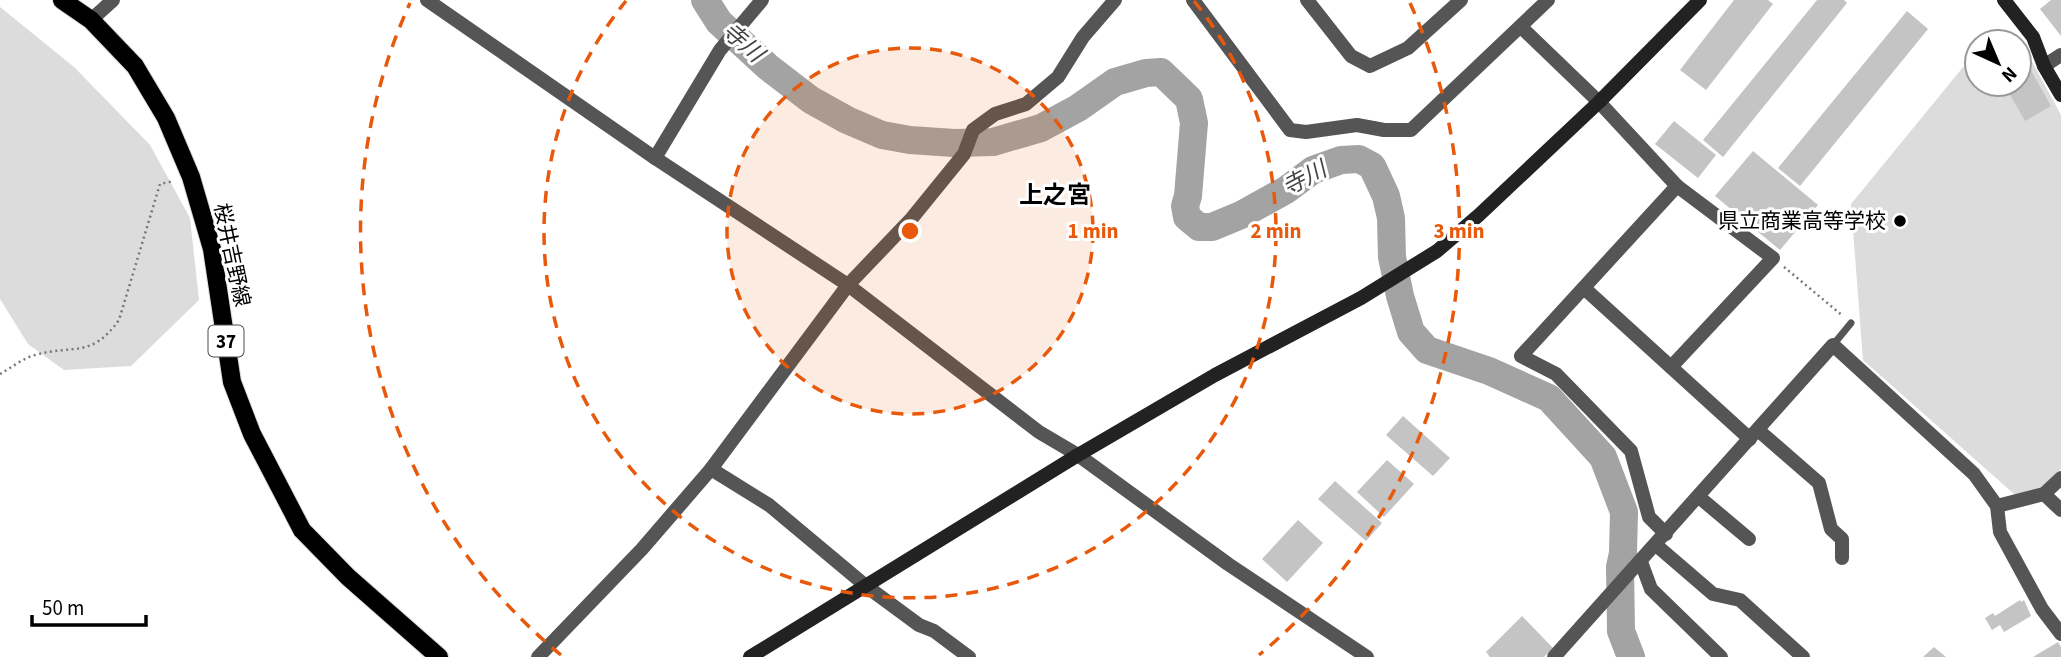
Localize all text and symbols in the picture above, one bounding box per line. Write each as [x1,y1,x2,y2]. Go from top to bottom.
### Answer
water label: 寺川 [714,15,773,72]
north arrow [1963,28,2033,98]
text: N [1995,60,2023,88]
water label: 寺川 [1276,152,1335,204]
district label: 上之宮 [1019,178,1091,213]
street label: 桜井吉野線 [206,201,258,309]
place label: 県立商業高等学校 [1718,206,1886,236]
marker: 県立商業高等学校 [1892,213,1908,229]
text: 1 min [1067,216,1119,246]
text: 2 min [1250,216,1302,246]
text: 3 min [1433,216,1485,246]
centre of rings [898,219,922,243]
road number: 37 [208,326,244,356]
scale bar [32,584,145,628]
text: 50 m [42,593,84,623]

